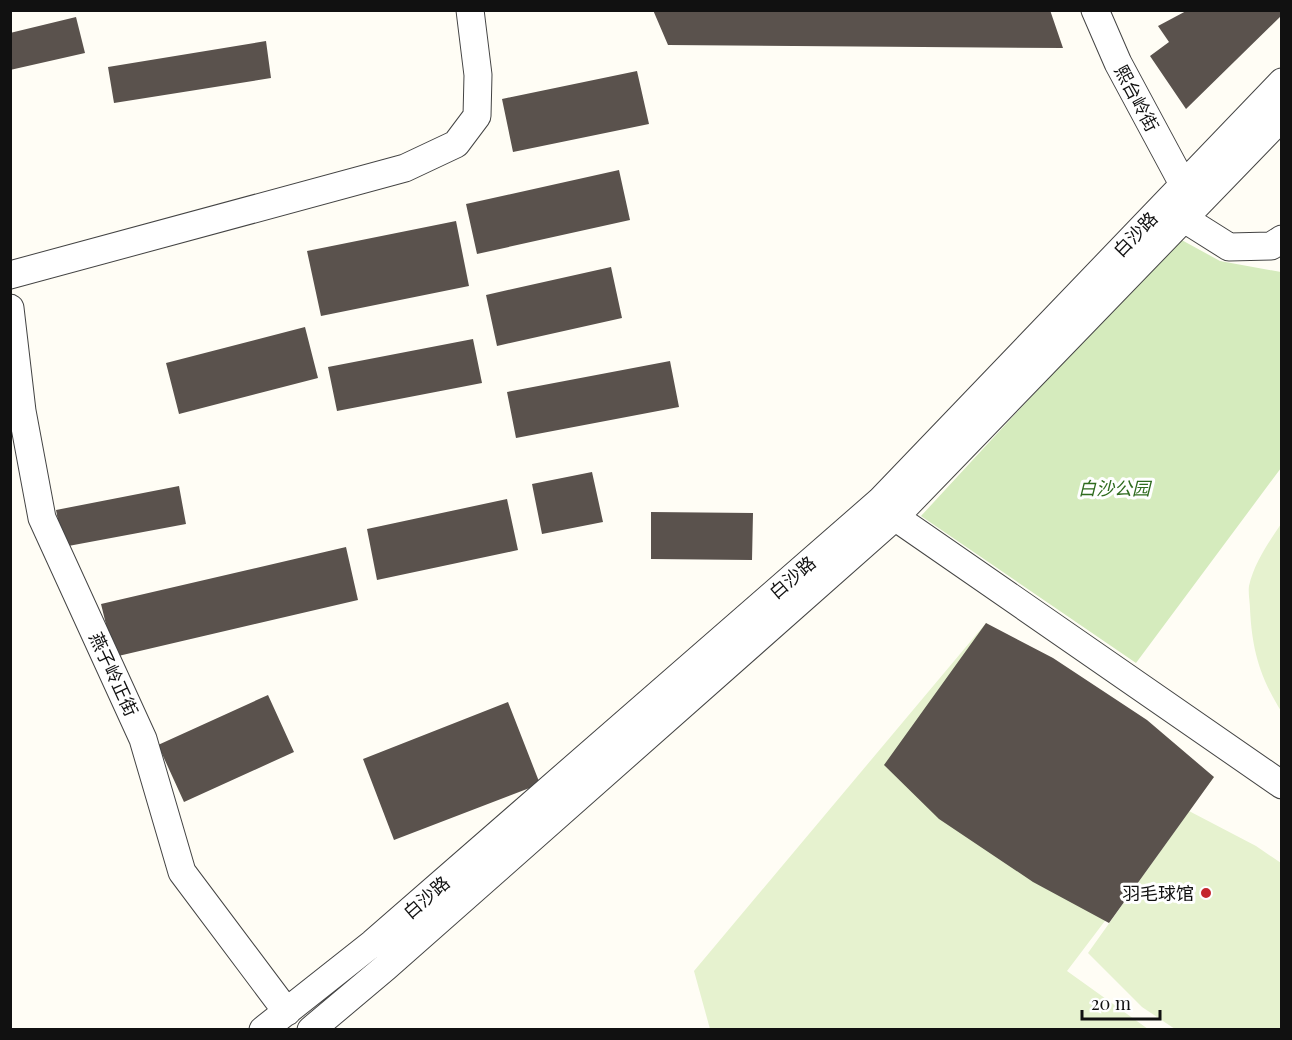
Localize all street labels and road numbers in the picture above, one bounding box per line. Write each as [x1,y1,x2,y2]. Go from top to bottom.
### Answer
street label: 熙台岭街 [1110,61,1164,135]
street label: 白沙路 [1108,206,1162,262]
street label: 白沙路 [764,550,820,604]
street label: 燕子岭正街 [84,628,144,720]
street label: 白沙路 [398,870,454,924]

